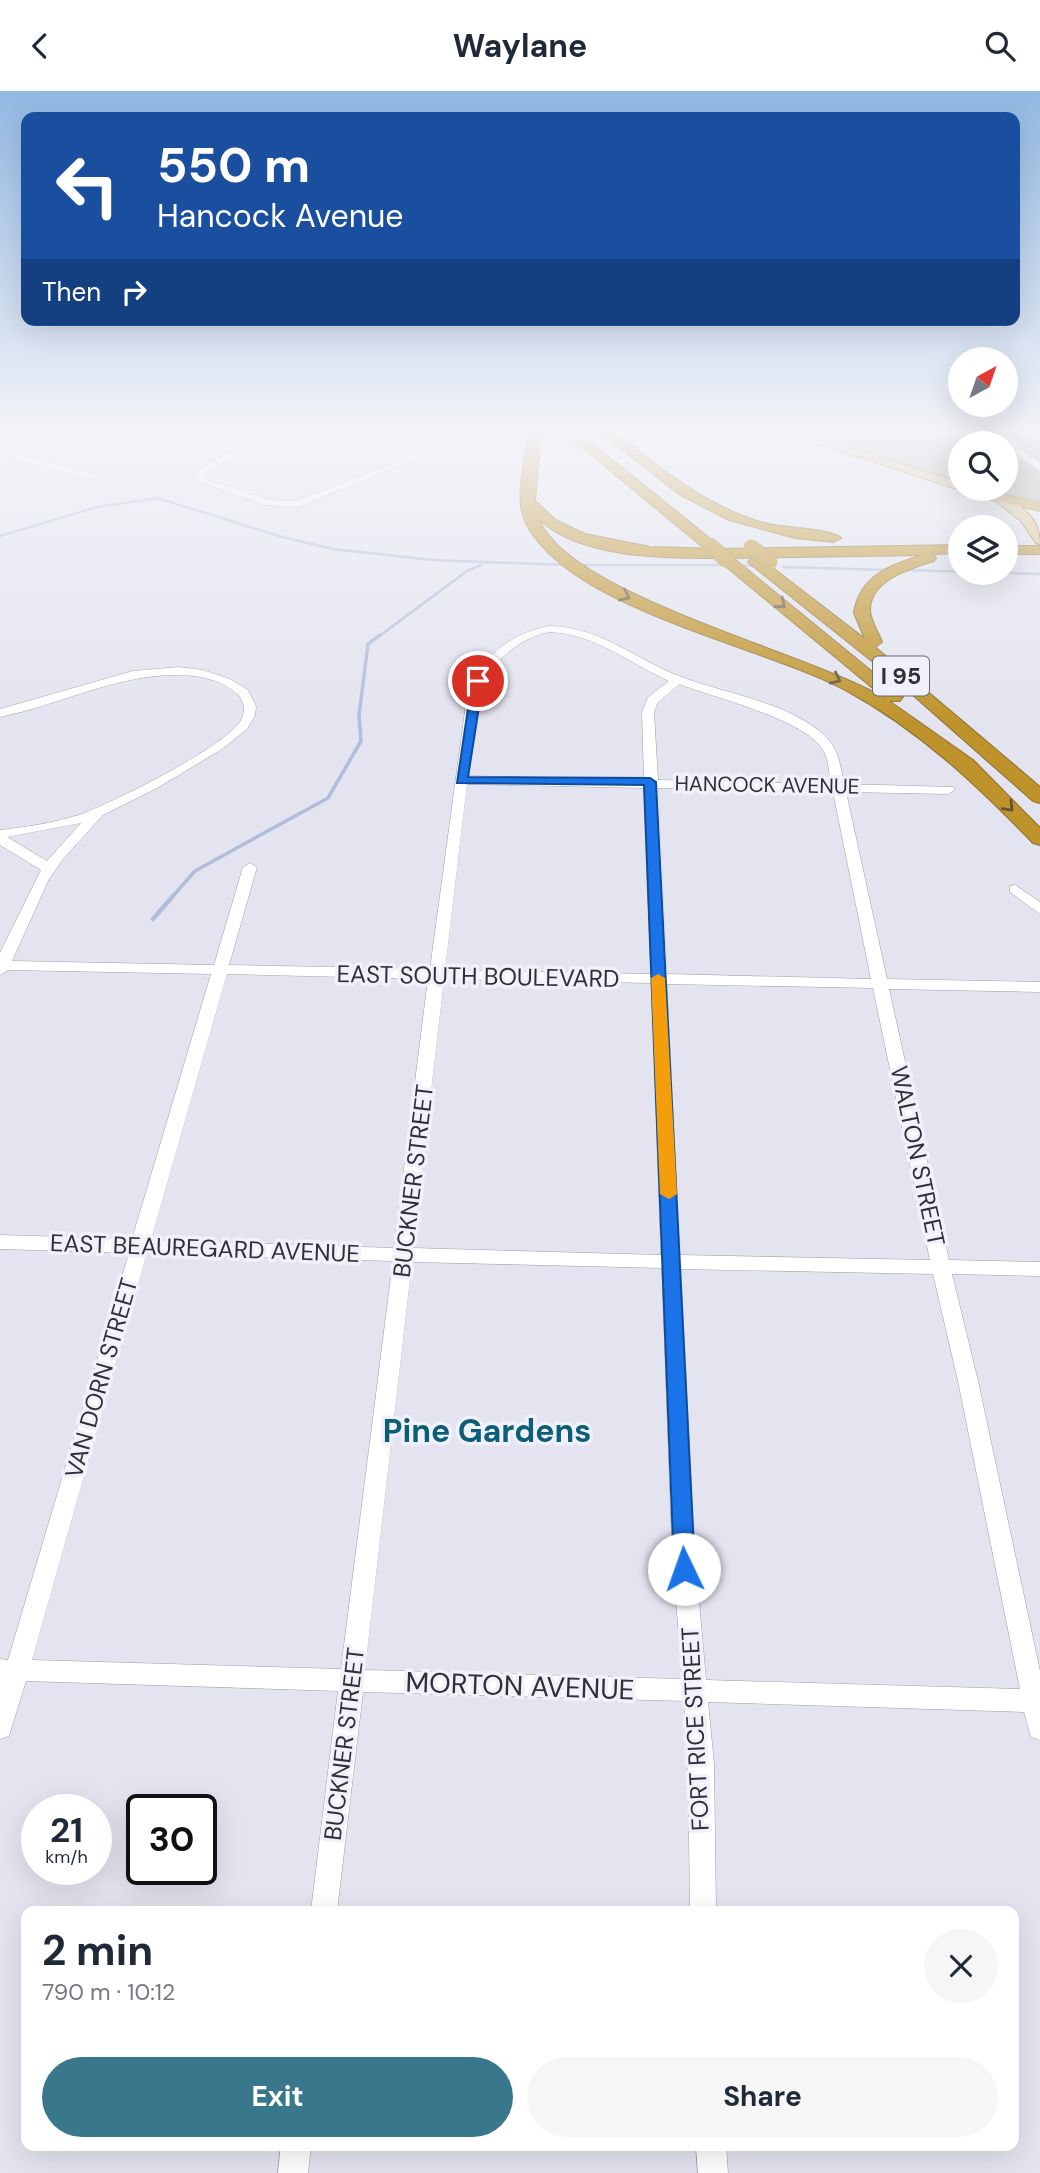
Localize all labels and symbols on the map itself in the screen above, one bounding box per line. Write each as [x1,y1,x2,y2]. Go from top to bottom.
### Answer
north arrow [948,347,1018,417]
one-way arrow [618,588,630,602]
one-way arrow [773,595,785,608]
pin [448,651,508,711]
road number: I 95 [873,657,929,695]
one-way arrow [829,671,841,685]
street label: HANCOCK AVENUE [674,769,860,801]
one-way arrow [1000,798,1013,811]
street label: EAST SOUTH BOULEVARD [336,958,620,994]
street label: WALTON STREET [884,1063,952,1249]
street label: BUCKNER STREET [386,1083,440,1279]
street label: EAST BEAUREGARD AVENUE [50,1227,360,1269]
street label: VAN DORN STREET [58,1274,144,1482]
district label: Pine Gardens [383,1410,591,1452]
position arrow [647,1532,721,1606]
street label: FORT RICE STREET [674,1626,716,1832]
street label: BUCKNER STREET [317,1646,371,1842]
street label: MORTON AVENUE [405,1664,635,1708]
speed limit sign: 30 [126,1794,217,1885]

